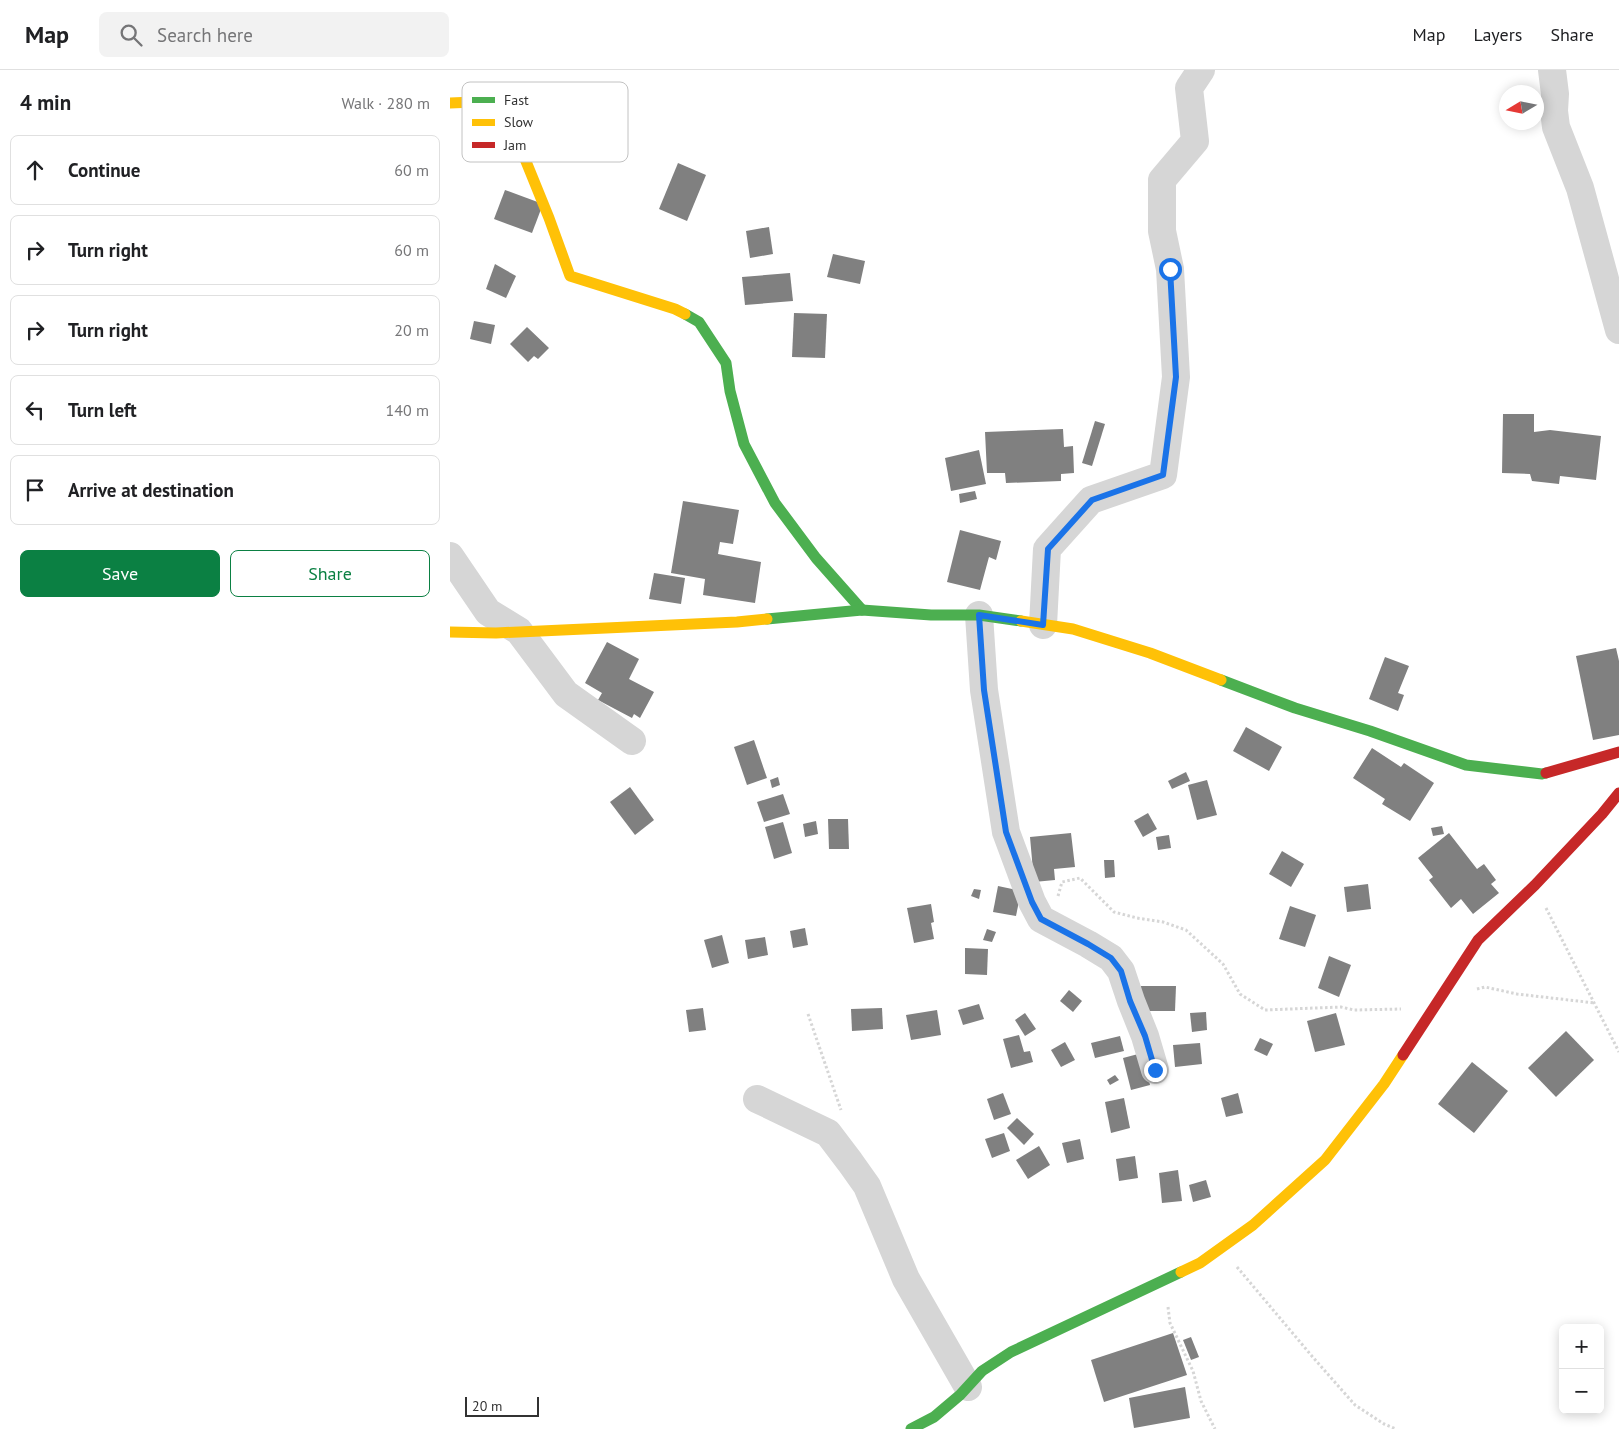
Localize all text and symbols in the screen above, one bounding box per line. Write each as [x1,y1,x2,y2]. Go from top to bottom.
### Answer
search box [99,12,449,57]
text: Map [25,19,69,50]
icon: search [117,21,145,49]
text: Search here [157,23,253,47]
text: Map [1413,23,1445,46]
text: Layers [1473,23,1522,46]
text: Share [1550,23,1594,46]
legend [462,82,628,162]
north arrow [1499,85,1544,130]
text: 4 min [20,89,71,116]
text: Fast [504,91,529,109]
text: Walk · 280 m [341,93,430,113]
text: Slow [504,113,534,131]
text: Jam [503,136,526,154]
icon: ahead [21,156,49,184]
text: Continue [68,158,140,182]
text: 60 m [394,160,429,180]
icon: right [21,236,49,264]
text: Turn right [68,238,148,262]
text: 60 m [394,240,429,260]
route start [1159,258,1182,281]
icon: right [21,316,49,344]
text: Turn right [68,318,148,342]
text: 20 m [394,320,429,340]
icon: left [21,396,49,424]
text: Turn left [68,398,137,422]
text: 140 m [386,400,429,420]
icon: arrive [21,476,49,504]
text: Arrive at destination [68,478,234,502]
button: Save [20,550,220,597]
button: Share [230,550,430,597]
route end [1144,1059,1167,1082]
map controls [1559,1324,1604,1414]
button: + [1559,1324,1604,1369]
button: − [1559,1369,1604,1414]
scale bar [465,1394,539,1417]
text: 20 m [472,1397,502,1415]

